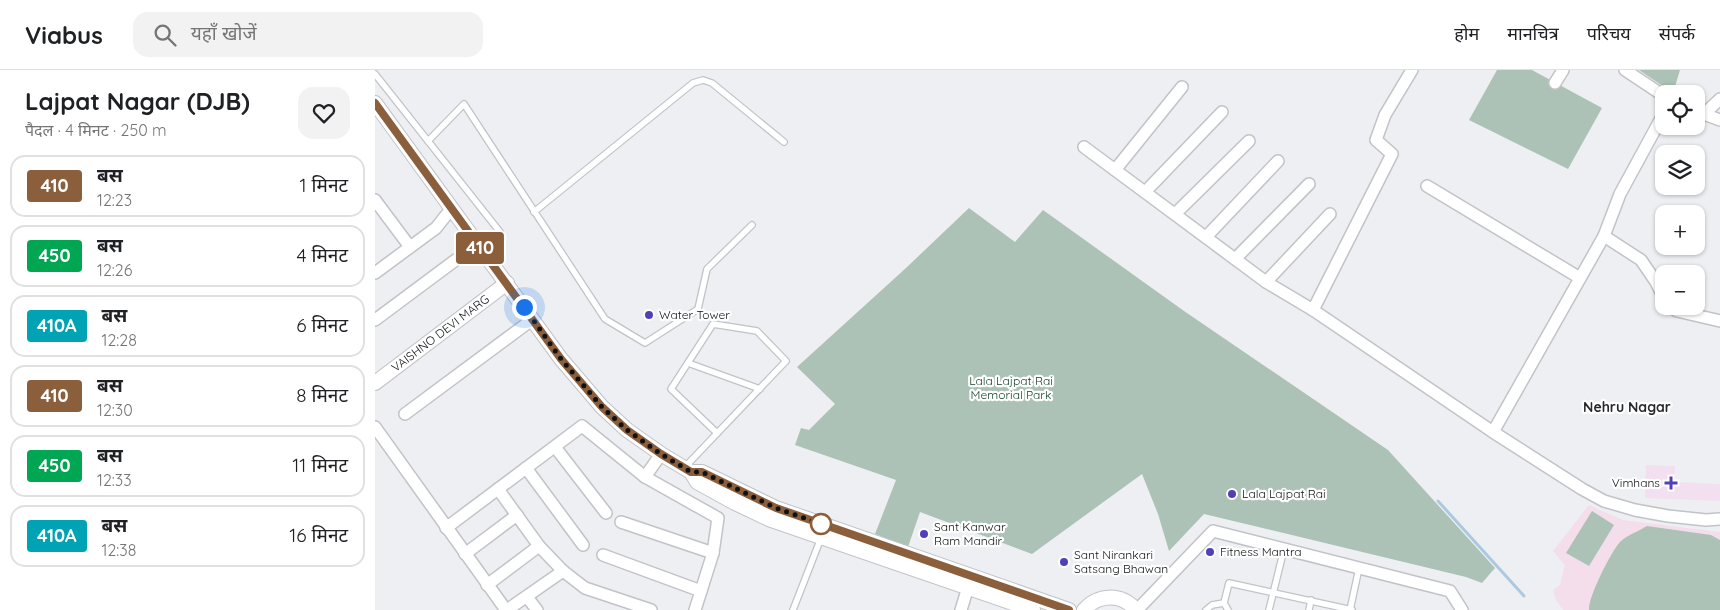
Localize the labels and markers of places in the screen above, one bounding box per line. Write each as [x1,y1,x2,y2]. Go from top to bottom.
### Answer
place label: Water Tower [659,307,730,322]
marker: Water Tower [643,309,655,321]
place label: Vimhans [1612,475,1660,490]
marker: Vimhans [1664,476,1678,490]
place label: Lala Lajpat Rai [1242,486,1326,501]
marker: Lala Lajpat Rai [1226,488,1238,500]
unlabelled marker [810,513,832,535]
place label: Sant Kanwar Ram Mandir [934,519,1006,548]
marker: Sant Kanwar Ram Mandir [918,528,930,540]
place label: Fitness Mantra [1220,544,1302,559]
marker: Fitness Mantra [1204,546,1216,558]
place label: Sant Nirankari Satsang Bhawan [1074,547,1168,576]
marker: Sant Nirankari Satsang Bhawan [1058,556,1070,568]

